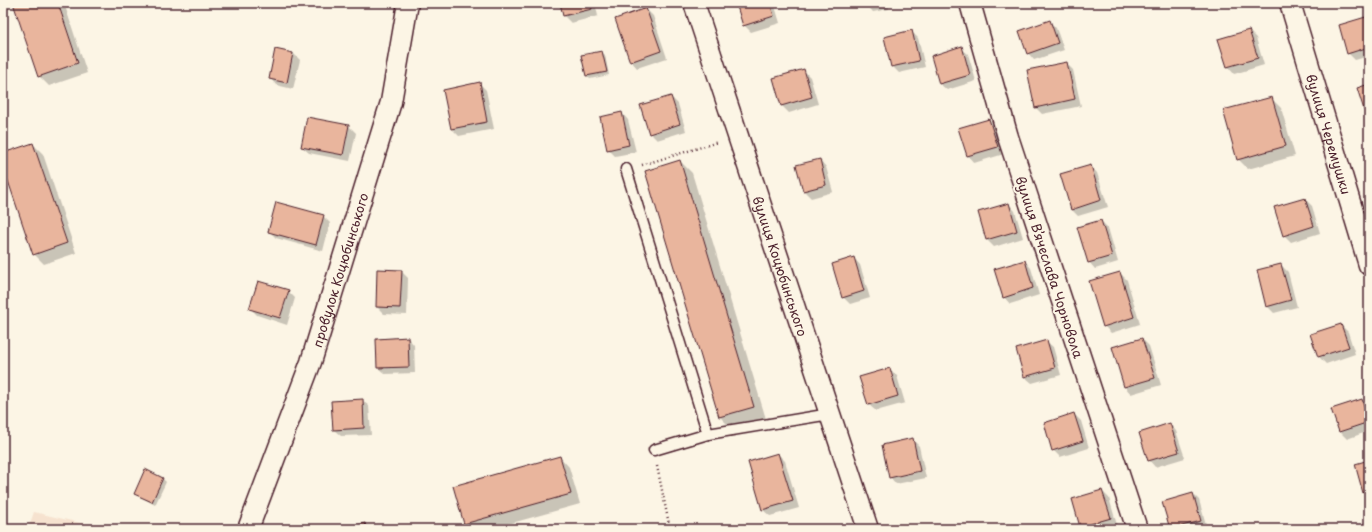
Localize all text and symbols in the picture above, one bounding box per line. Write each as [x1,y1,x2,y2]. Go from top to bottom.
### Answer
street label: вулиця Черемушки [1302,72,1357,197]
street label: вулиця Вʼячеслава Чорновола [1012,174,1089,361]
street label: провулок Коцюбинського [307,190,372,349]
street label: вулиця Коцюбинського [749,193,813,338]

